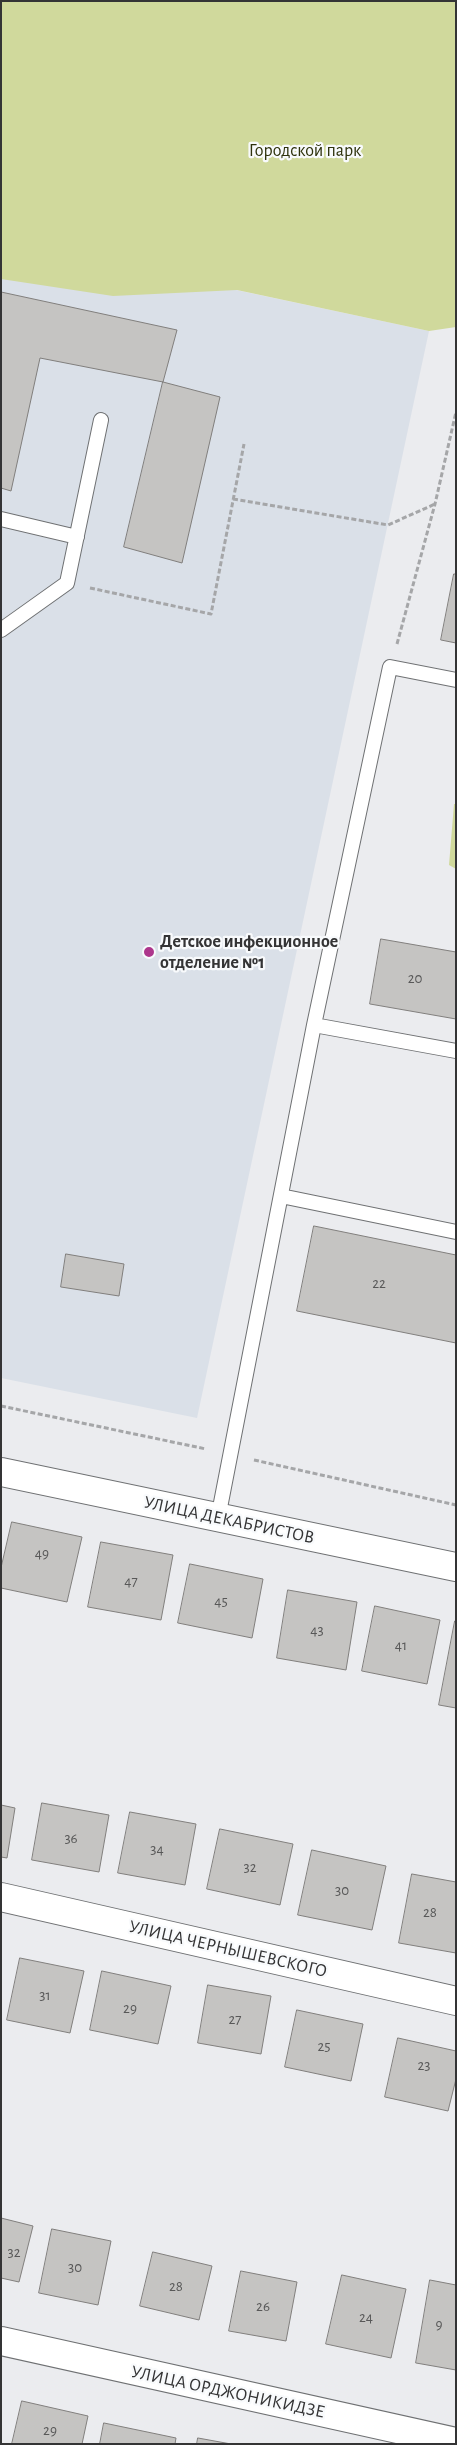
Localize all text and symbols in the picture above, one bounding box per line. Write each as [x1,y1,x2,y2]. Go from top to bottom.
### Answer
park label: Городской парк [249,140,361,162]
place label: Детское инфекционное отделение №1 [160,931,338,974]
marker: Детское инфекционное отделение №1 [142,945,156,959]
house number: 20 [408,969,422,987]
house number: 22 [372,1274,386,1292]
street label: УЛИЦА ДЕКАБРИСТОВ [142,1491,316,1549]
house number: 49 [35,1544,49,1562]
house number: 47 [124,1572,138,1590]
house number: 45 [214,1592,228,1610]
house number: 43 [310,1621,324,1639]
house number: 41 [395,1636,407,1654]
house number: 36 [64,1829,78,1847]
house number: 34 [150,1840,164,1858]
house number: 32 [243,1858,257,1876]
house number: 30 [335,1881,349,1899]
house number: 28 [423,1903,437,1921]
street label: УЛИЦА ЧЕРНЫШЕВСКОГО [127,1916,329,1982]
house number: 31 [39,1986,51,2004]
house number: 29 [123,1999,137,2017]
house number: 27 [228,2010,242,2028]
house number: 25 [317,2037,331,2055]
house number: 23 [417,2056,431,2074]
house number: 32 [7,2243,21,2261]
house number: 30 [68,2258,82,2276]
house number: 28 [169,2277,183,2295]
house number: 26 [256,2297,270,2315]
house number: 24 [359,2308,373,2326]
house number: 9 [435,2315,443,2333]
street label: УЛИЦА ОРДЖОНИКИДЗЕ [129,2361,327,2423]
house number: 29 [43,2421,57,2439]

